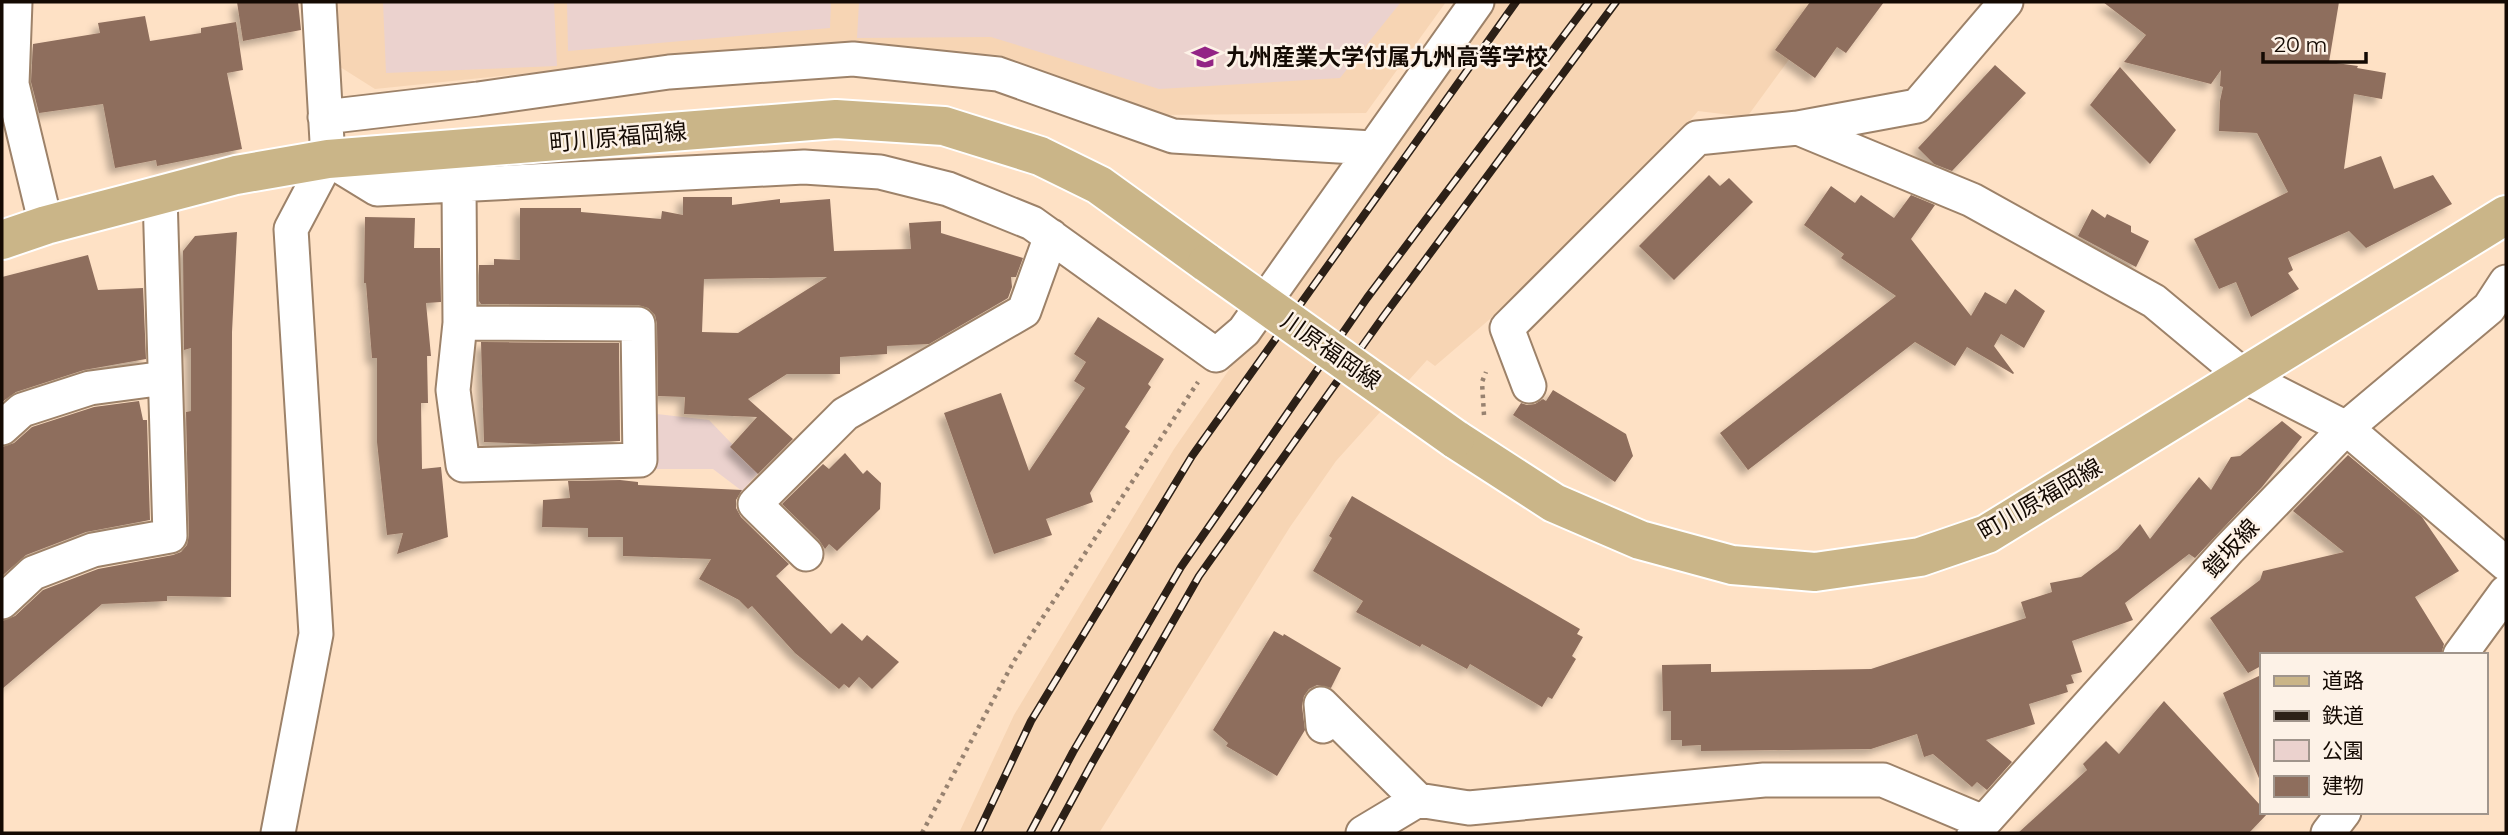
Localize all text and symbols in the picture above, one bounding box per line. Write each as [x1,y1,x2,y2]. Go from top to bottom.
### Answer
scale bar [2263,21,2366,65]
text: 20 m [2274,32,2328,57]
school or university icon: 九州産業大学付属九州高等学校 [1190,42,1220,72]
place label: 九州産業大学付属九州高等学校 [1226,43,1548,71]
street label: 町川原福岡線 [548,117,688,157]
street label: 川原福岡線 [1276,307,1386,395]
street label: 町川原福岡線 [1973,452,2107,546]
street label: 鎧坂線 [2197,513,2265,583]
legend [2260,653,2487,814]
text: 道路 [2322,668,2364,693]
text: 鉄道 [2322,703,2364,728]
text: 公園 [2322,738,2364,763]
text: 建物 [2322,773,2364,798]

